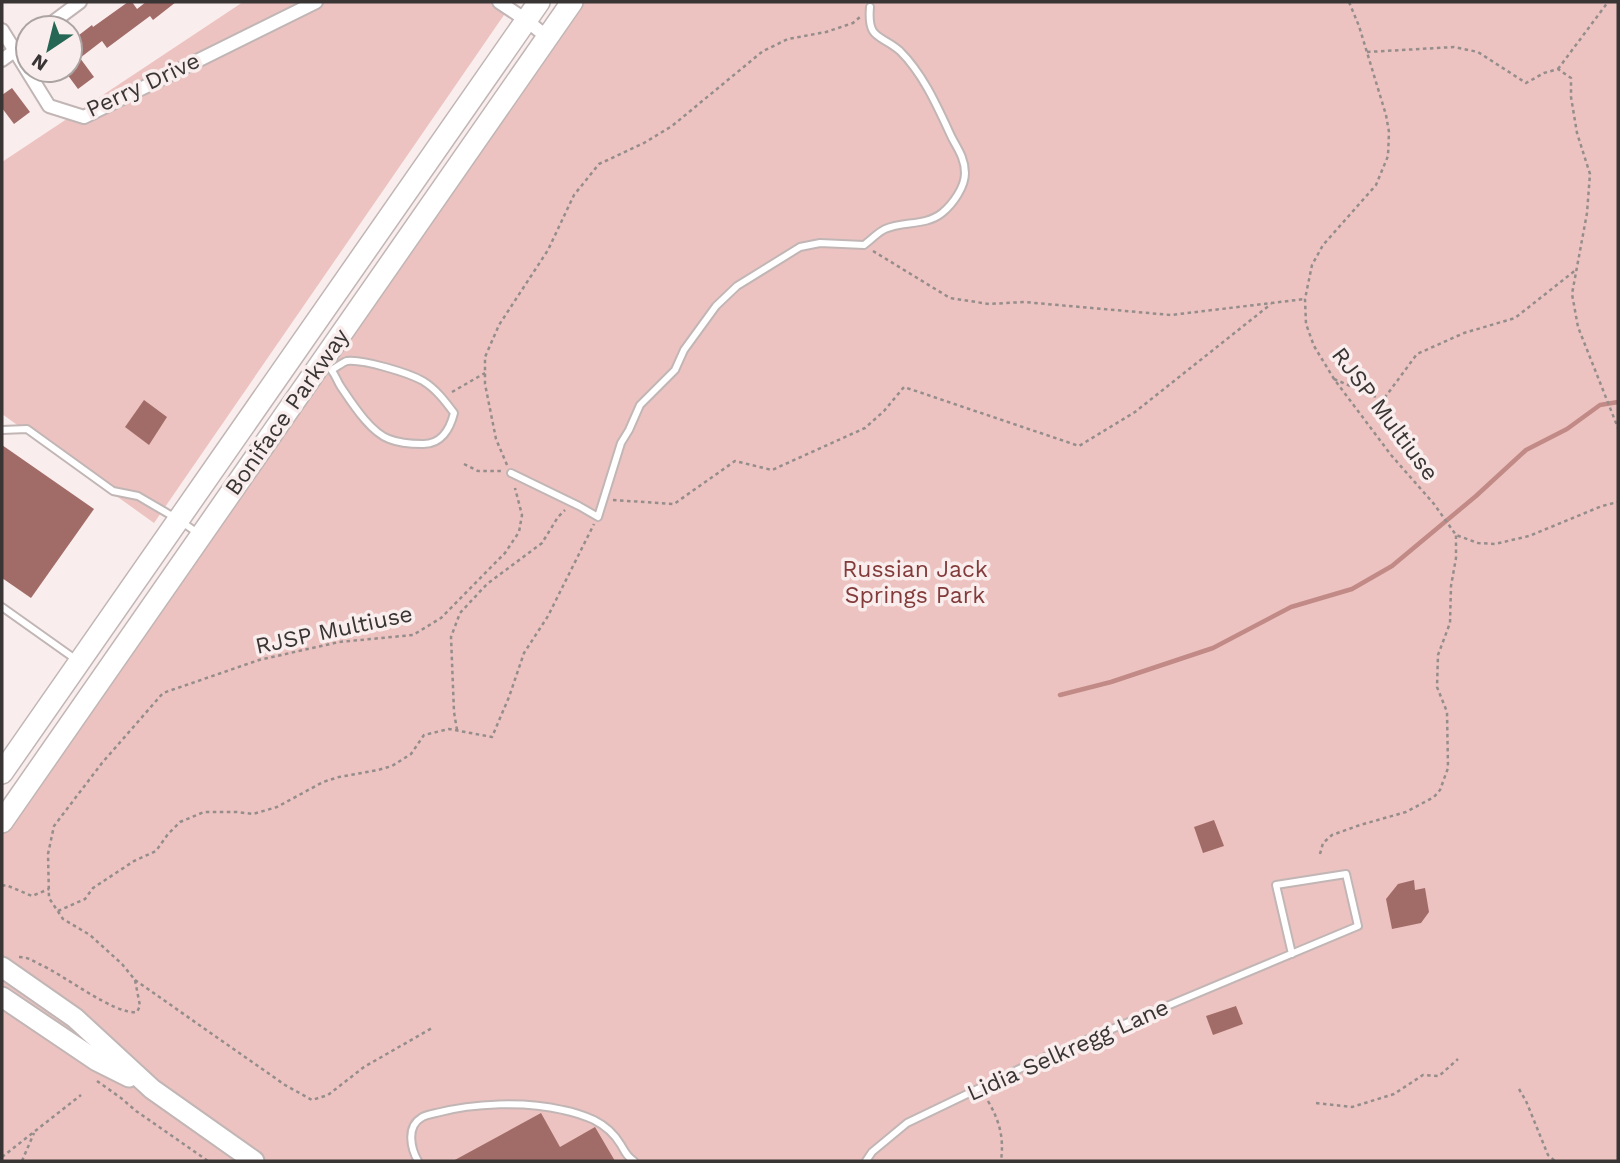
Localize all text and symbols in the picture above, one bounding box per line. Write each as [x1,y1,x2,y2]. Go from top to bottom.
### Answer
north arrow [14,14,84,84]
street label: Perry Drive [82,47,204,123]
text: N [27,49,52,76]
street label: Boniface Parkway [219,323,355,501]
street label: RJSP Multiuse [1326,342,1444,486]
park label: Russian Jack Springs Park [842,556,988,609]
street label: RJSP Multiuse [253,600,415,660]
street label: Lidia Selkregg Lane [963,993,1173,1107]

